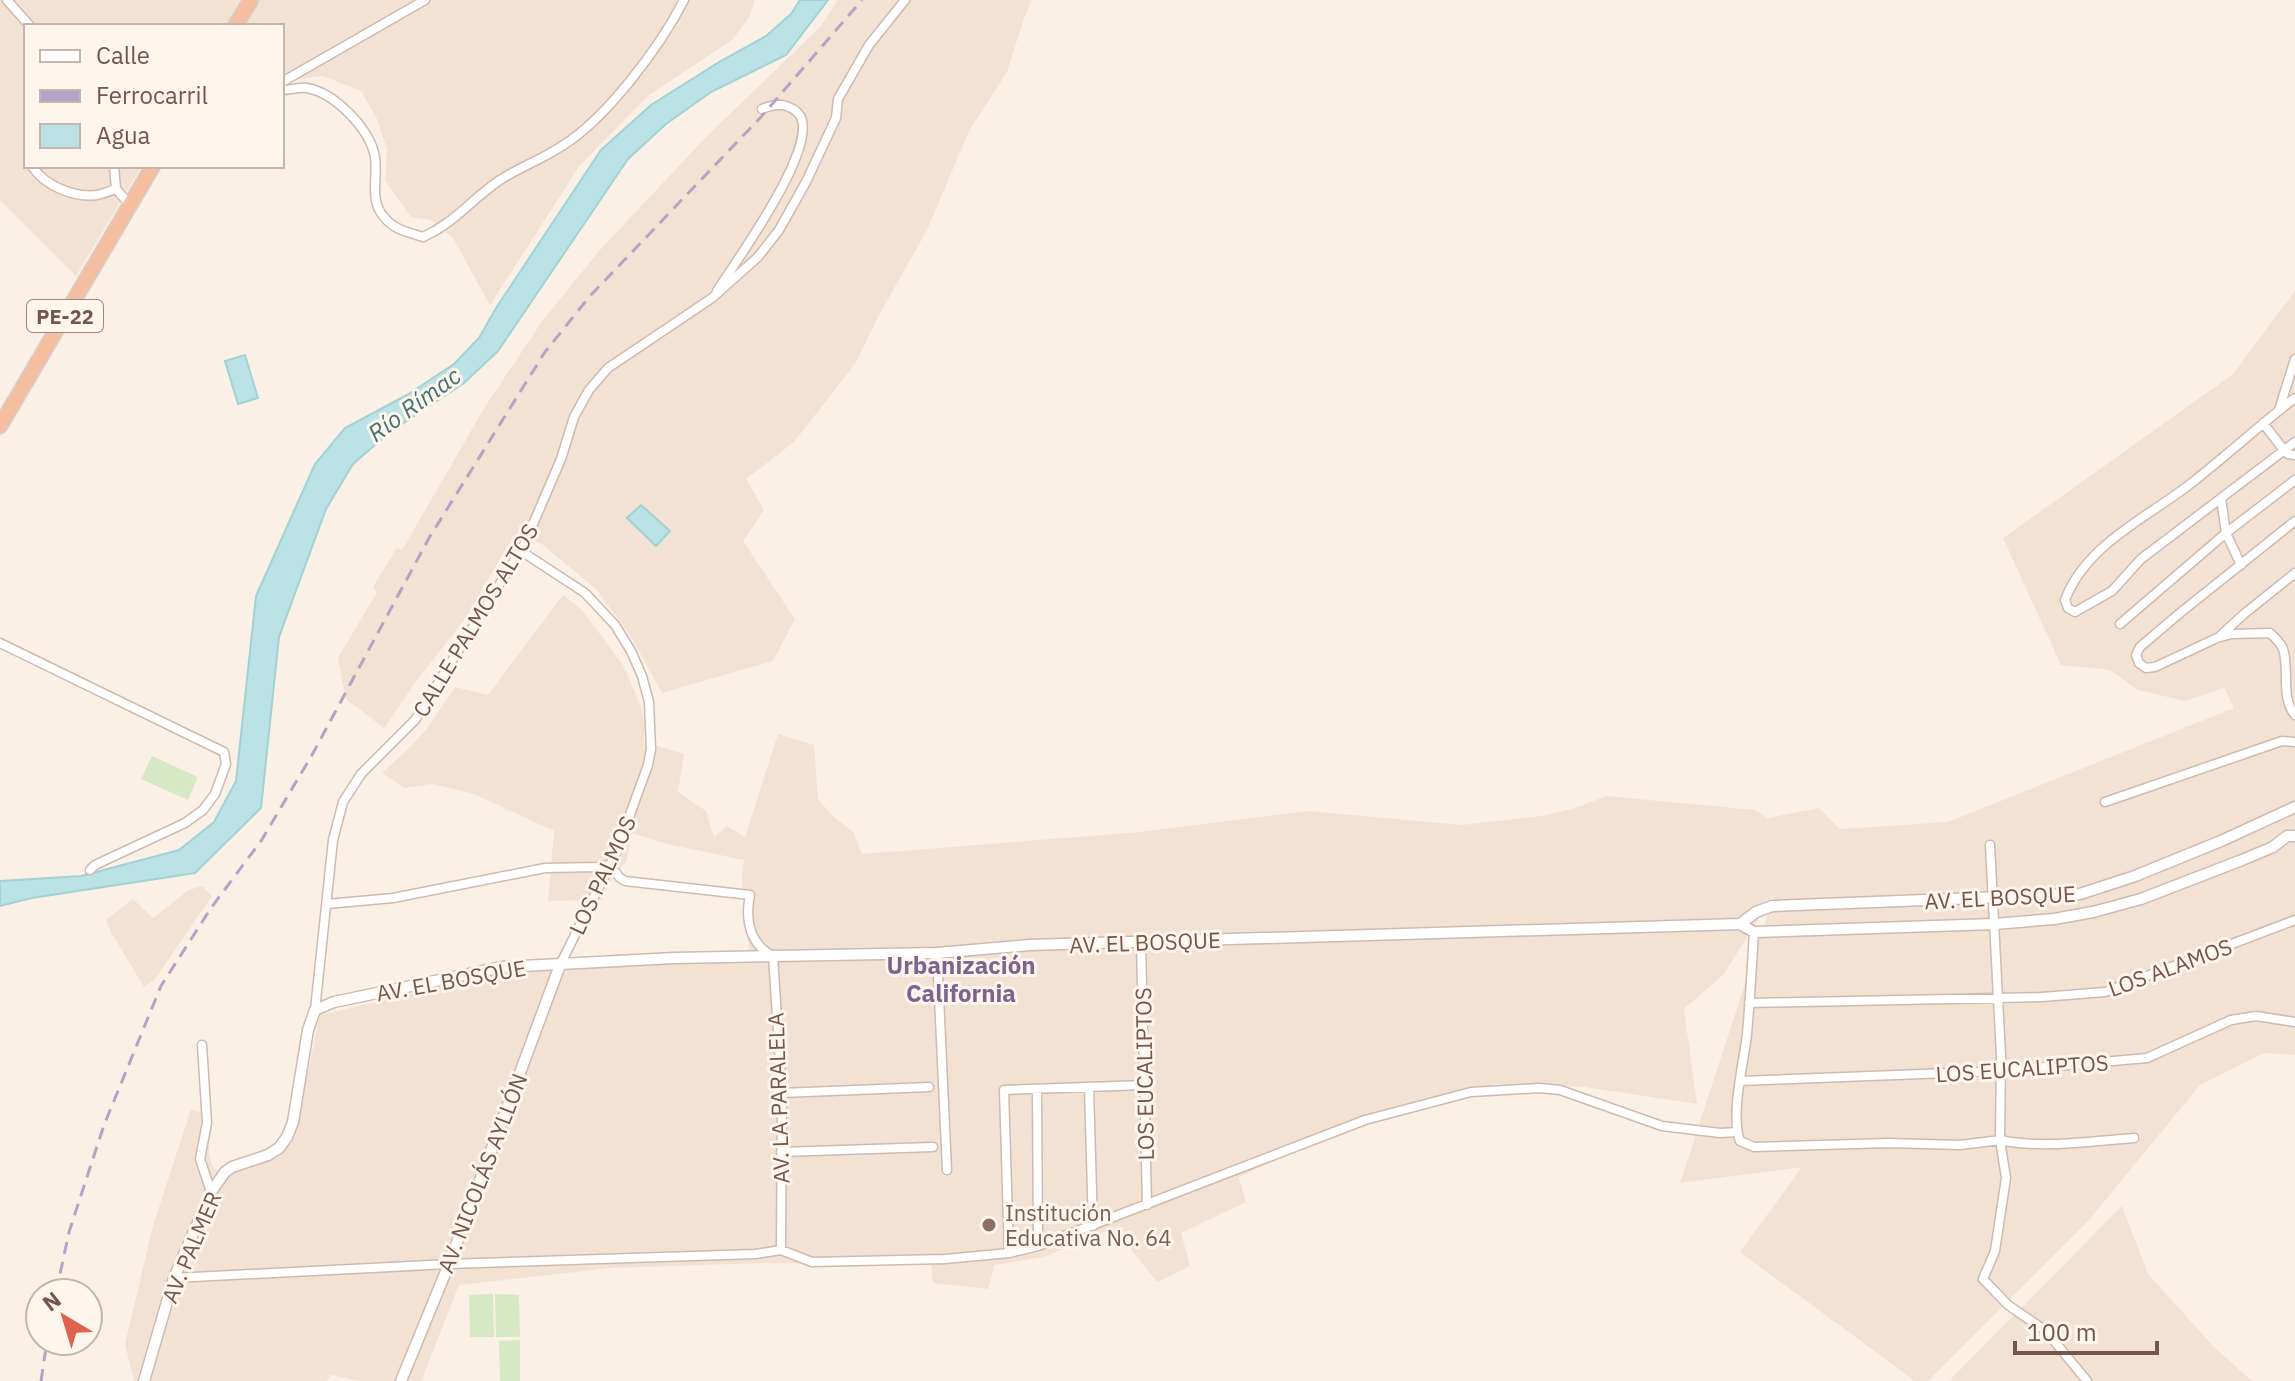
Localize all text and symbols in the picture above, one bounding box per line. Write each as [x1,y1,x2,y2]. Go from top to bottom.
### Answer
legend [24,24,284,168]
text: Calle [96,39,150,71]
text: Ferrocarril [96,79,208,111]
text: Agua [96,119,151,151]
road number: PE-22 [27,300,103,332]
water label: Río Rímac [361,359,467,449]
street label: CALLE PALMOS ALTOS [406,518,544,722]
street label: LOS PALMOS [562,811,642,939]
street label: AV. EL BOSQUE [1924,879,2076,915]
street label: AV. EL BOSQUE [1069,925,1221,959]
street label: LOS ALAMOS [2104,931,2236,1003]
district label: Urbanización California [887,949,1035,1009]
street label: AV. EL BOSQUE [374,953,528,1007]
street label: LOS EUCALIPTOS [1128,987,1160,1161]
street label: AV. LA PARALELA [761,1012,795,1184]
street label: LOS EUCALIPTOS [1935,1047,2109,1089]
street label: AV. NICOLÁS AYLLÓN [431,1069,533,1277]
street label: AV. PALMER [154,1187,228,1307]
place label: Institución Educativa No. 64 [1005,1198,1171,1252]
marker: Institución Educativa No. 64 [980,1216,998,1234]
north arrow [24,1277,104,1357]
text: N [36,1285,67,1317]
scale bar [2015,1305,2157,1355]
text: 100 m [2027,1316,2097,1348]

